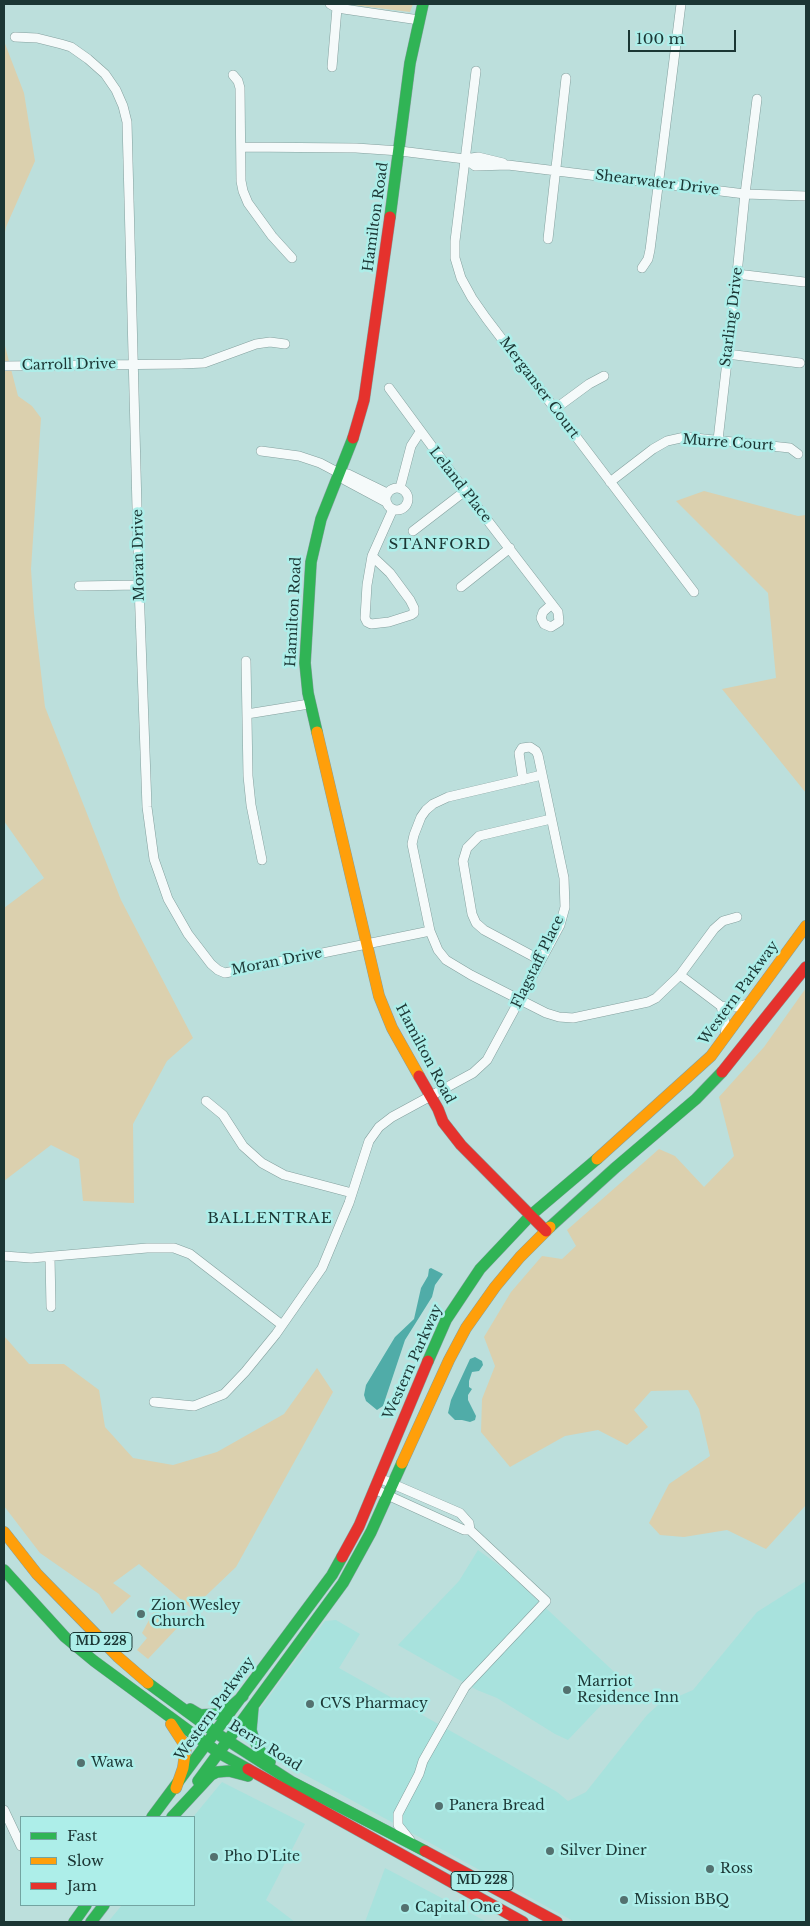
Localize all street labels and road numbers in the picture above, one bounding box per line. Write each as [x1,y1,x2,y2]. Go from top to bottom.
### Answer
street label: Hamilton Road [360,161,392,273]
street label: Shearwater Drive [594,167,720,199]
street label: Starling Drive [718,266,746,368]
street label: Merganser Court [496,334,582,442]
street label: Carroll Drive [22,356,116,374]
street label: Murre Court [682,431,774,455]
street label: Leland Place [425,444,495,526]
street label: Moran Drive [130,509,148,601]
street label: Hamilton Road [283,556,305,668]
street label: Flagstaff Place [508,913,568,1011]
street label: Western Parkway [696,938,782,1048]
street label: Moran Drive [230,945,324,979]
street label: Hamilton Road [392,1001,458,1107]
street label: Western Parkway [380,1302,446,1422]
road number: MD 228 [70,1632,132,1651]
street label: Western Parkway [172,1654,258,1764]
street label: Berry Road [226,1717,304,1775]
road number: MD 228 [451,1872,513,1890]

